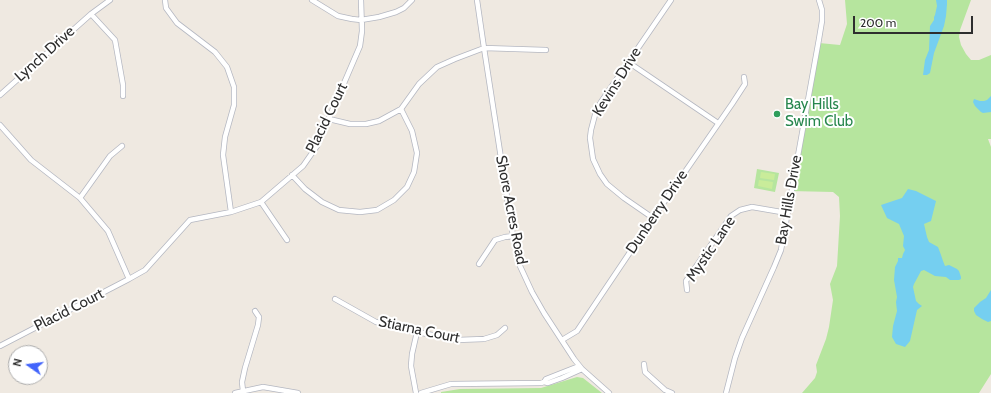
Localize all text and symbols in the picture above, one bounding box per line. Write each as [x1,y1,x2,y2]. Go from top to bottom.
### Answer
scale bar [855,8,975,34]
text: 200 m [860,15,896,30]
street label: Lynch Drive [11,22,79,86]
street label: Kevins Drive [589,44,645,120]
street label: Placid Court [302,80,352,156]
place label: Bay Hills Swim Club [785,96,853,131]
marker: Bay Hills Swim Club [772,109,782,119]
street label: Shore Acres Road [492,154,530,266]
street label: Bay Hills Drive [772,154,806,246]
street label: Dunberry Drive [622,167,692,257]
street label: Mystic Lane [683,213,739,285]
street label: Placid Court [31,285,107,335]
street label: Stiarna Court [377,313,461,347]
north arrow [8,345,48,385]
text: N [10,357,25,368]

